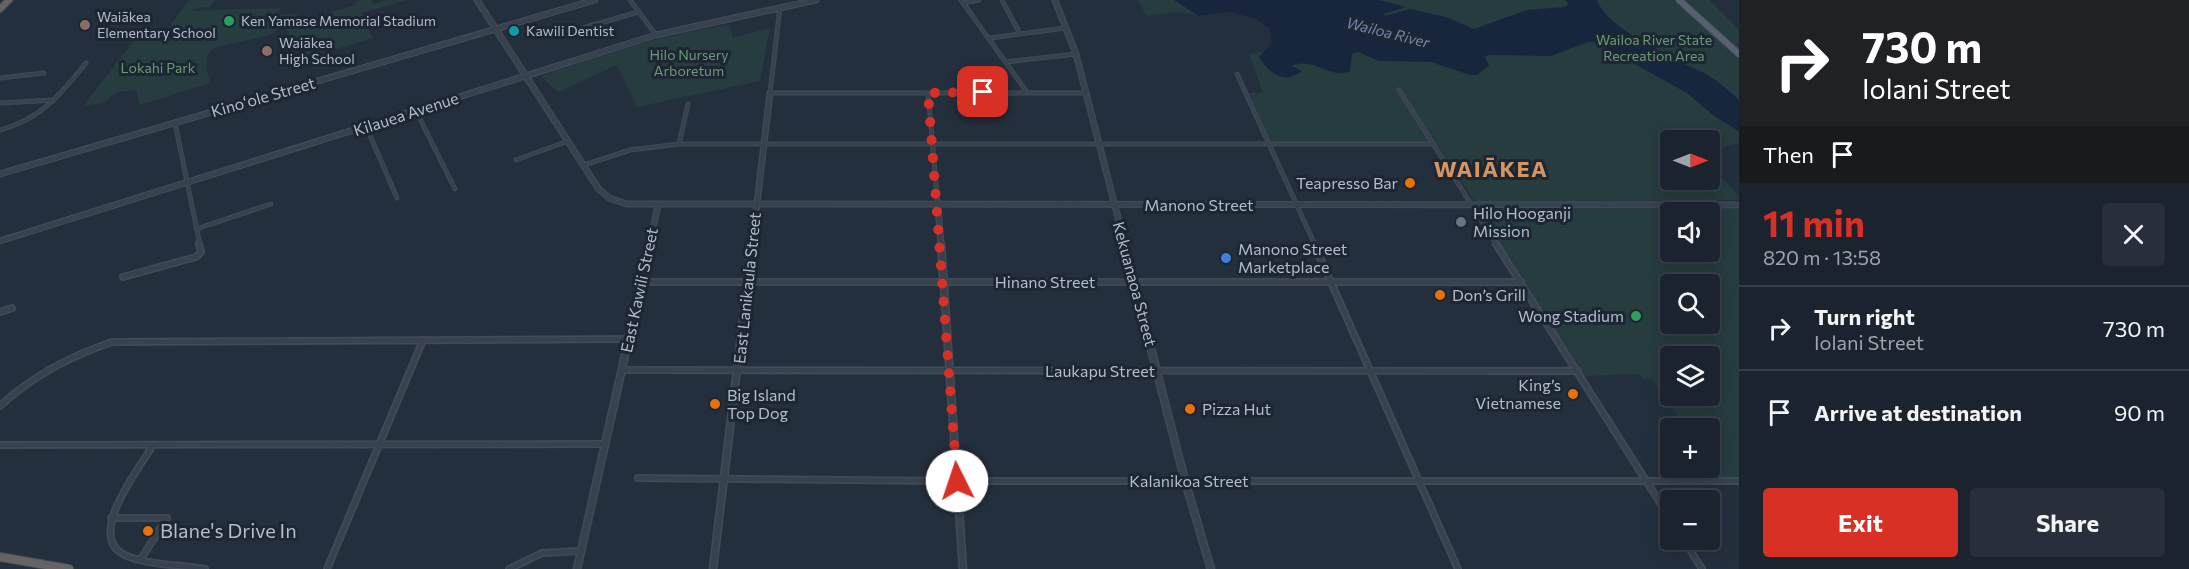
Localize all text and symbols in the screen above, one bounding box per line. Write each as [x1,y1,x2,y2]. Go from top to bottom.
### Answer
place label: Waiākea Elementary School [97,8,216,41]
place label: Ken Yamase Memorial Stadium [241,12,436,29]
water label: Wailoa River [1345,13,1433,51]
marker: Ken Yamase Memorial Stadium [222,14,236,28]
marker: Waiākea Elementary School [78,18,92,32]
text: 730 m [1862,20,1982,72]
place label: Kawili Dentist [526,22,615,39]
marker: Kawili Dentist [507,24,521,38]
icon: right [1763,24,1841,102]
park label: Wailoa River State Recreation Area [1596,31,1712,64]
place label: Waiākea High School [279,34,355,67]
marker: Waiākea High School [260,44,274,58]
park label: Hilo Nursery Arboretum [649,46,729,79]
park label: Lokahi Park [121,59,196,76]
pin [957,66,1008,117]
street label: Kinoʻole Street [209,72,318,120]
text: Iolani Street [1862,72,2011,105]
icon: arrive [966,75,999,108]
street label: Kilauea Avenue [351,88,461,139]
north arrow [1660,130,1720,190]
map controls [1660,130,1720,550]
icon: arrive [1826,138,1859,171]
text: Then [1763,141,1814,168]
district label: WAIĀKEA [1434,155,1548,182]
place label: Teapresso Bar [1296,173,1399,192]
marker: Teapresso Bar [1403,176,1417,190]
street label: Manono Street [1144,195,1254,214]
text: 11 min [1763,200,1865,244]
button: sound [1660,202,1720,262]
place label: Hilo Hooganji Mission [1473,203,1571,240]
button: close [2102,203,2165,266]
street label: East Lanikaula Street [729,211,764,365]
marker: Hilo Hooganji Mission [1454,215,1468,229]
street label: Kekuanaoa Street [1110,219,1161,349]
street label: East Kawili Street [616,225,661,354]
place label: Manono Street Marketplace [1238,239,1348,276]
text: 820 m · 13:58 [1763,245,1881,269]
marker: Manono Street Marketplace [1219,251,1233,265]
street label: Hinano Street [995,272,1096,291]
button: search [1660,274,1720,334]
place label: Don’s Grill [1452,285,1526,304]
marker: Don’s Grill [1433,288,1447,302]
text: Turn right [1814,303,1915,330]
place label: Wong Stadium [1518,306,1624,325]
marker: Wong Stadium [1629,309,1643,323]
icon: right [1763,312,1796,345]
text: 730 m [2103,315,2165,342]
text: Iolani Street [1814,330,1924,354]
button: layers [1660,346,1720,406]
street label: Laukapu Street [1045,361,1156,380]
place label: King’s Vietnamese [1475,375,1561,412]
place label: Big Island Top Dog [727,385,796,422]
marker: King’s Vietnamese [1566,387,1580,401]
icon: arrive [1763,396,1796,429]
marker: Big Island Top Dog [708,397,722,411]
place label: Pizza Hut [1202,399,1271,418]
text: Arrive at destination [1814,399,2022,426]
text: 90 m [2114,399,2165,426]
marker: Pizza Hut [1183,402,1197,416]
button: + [1660,418,1720,478]
position arrow [925,449,989,513]
street label: Kalanikoa Street [1129,471,1249,490]
button: Exit [1763,488,1958,557]
button: Share [1970,488,2165,557]
button: − [1660,490,1720,550]
place label: Blane's Drive In [160,518,297,542]
marker: Blane's Drive In [141,524,155,538]

